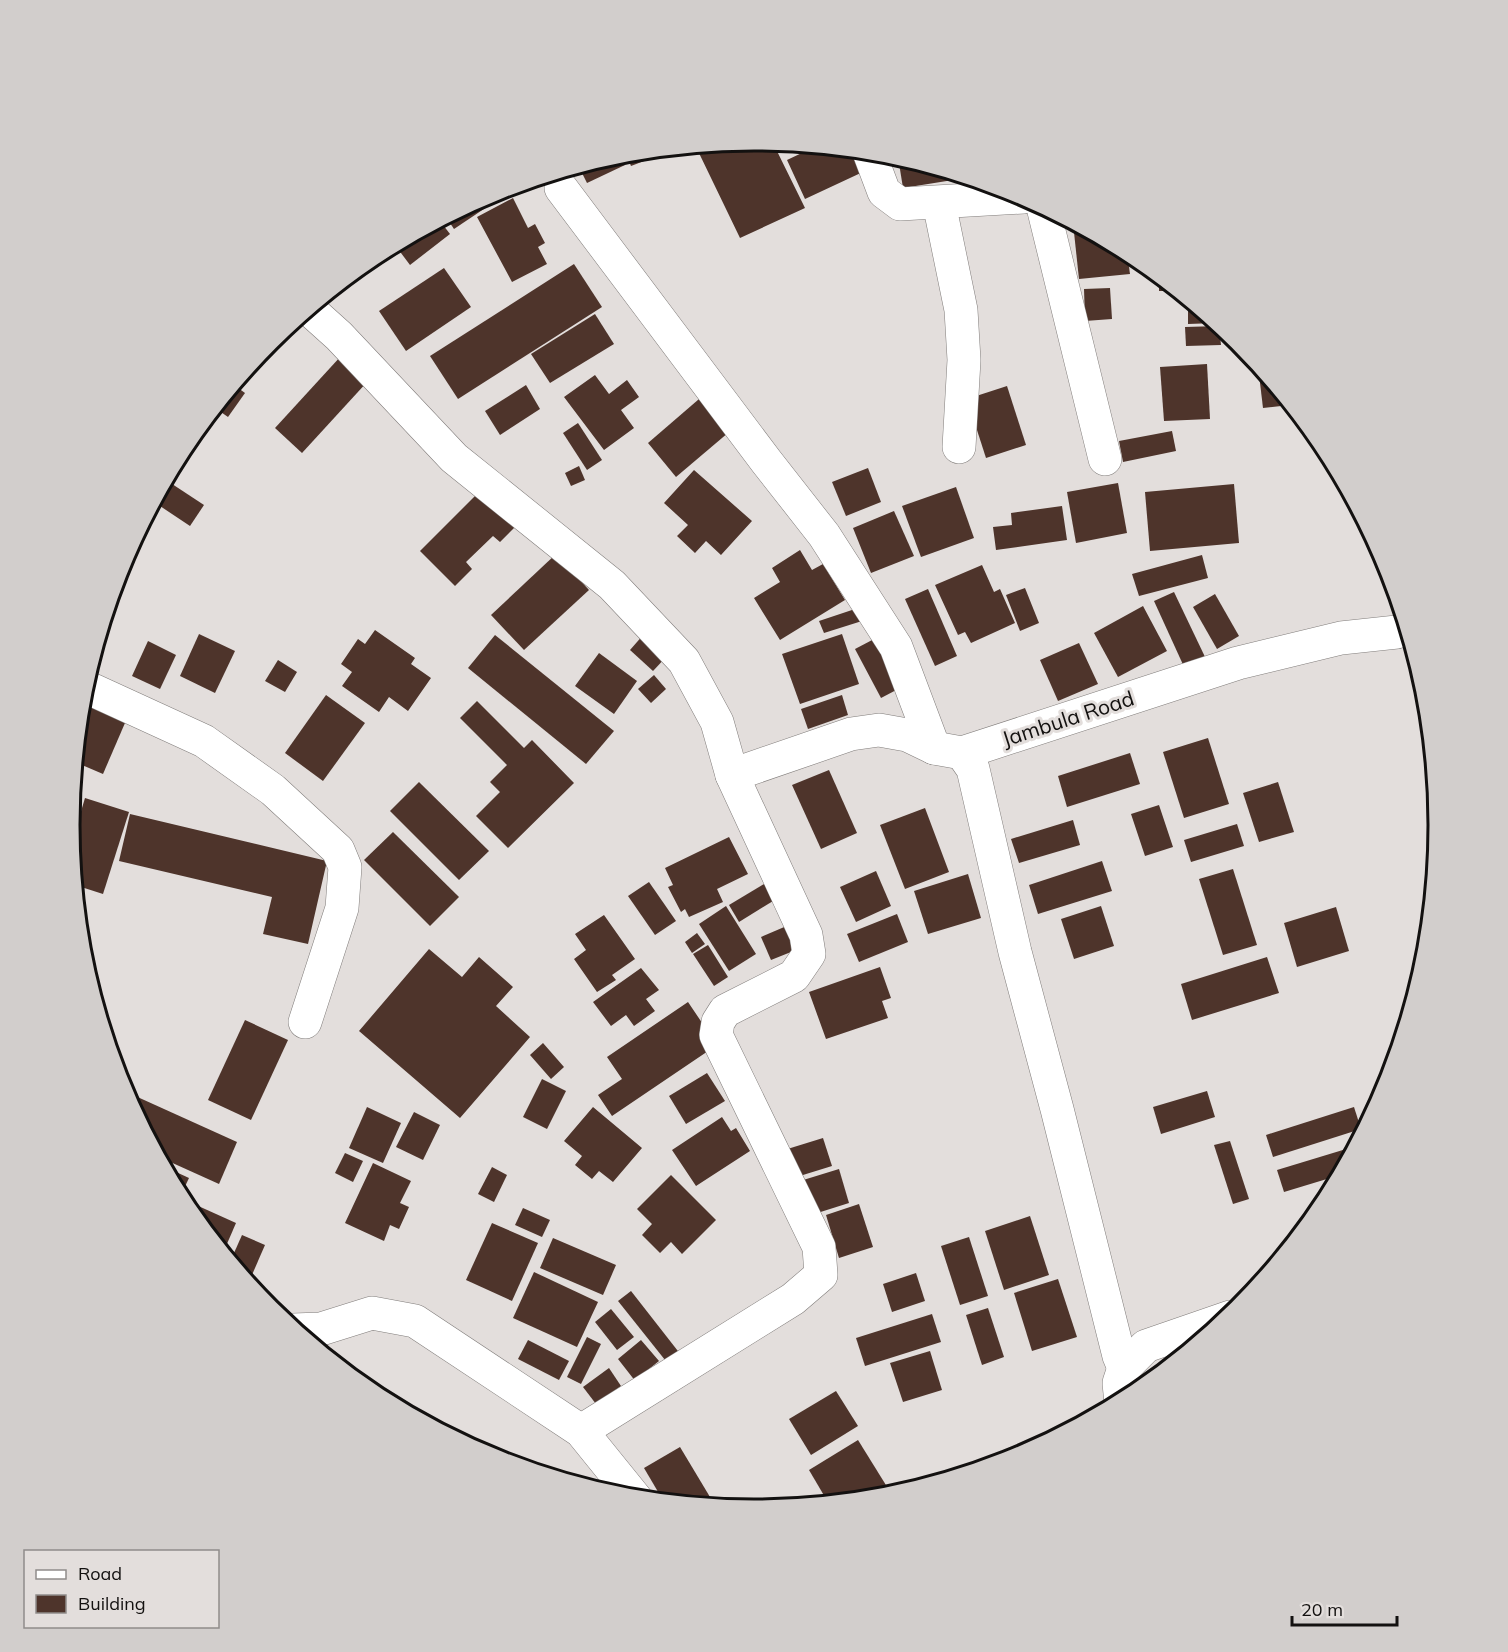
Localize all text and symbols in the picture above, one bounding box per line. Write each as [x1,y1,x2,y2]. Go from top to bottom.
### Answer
street label: Jambula Road [998,684,1137,752]
legend [24,1550,219,1628]
text: Road [78,1562,122,1585]
scale bar [1292,1589,1397,1627]
text: Building [78,1592,146,1615]
text: 20 m [1301,1598,1343,1621]

